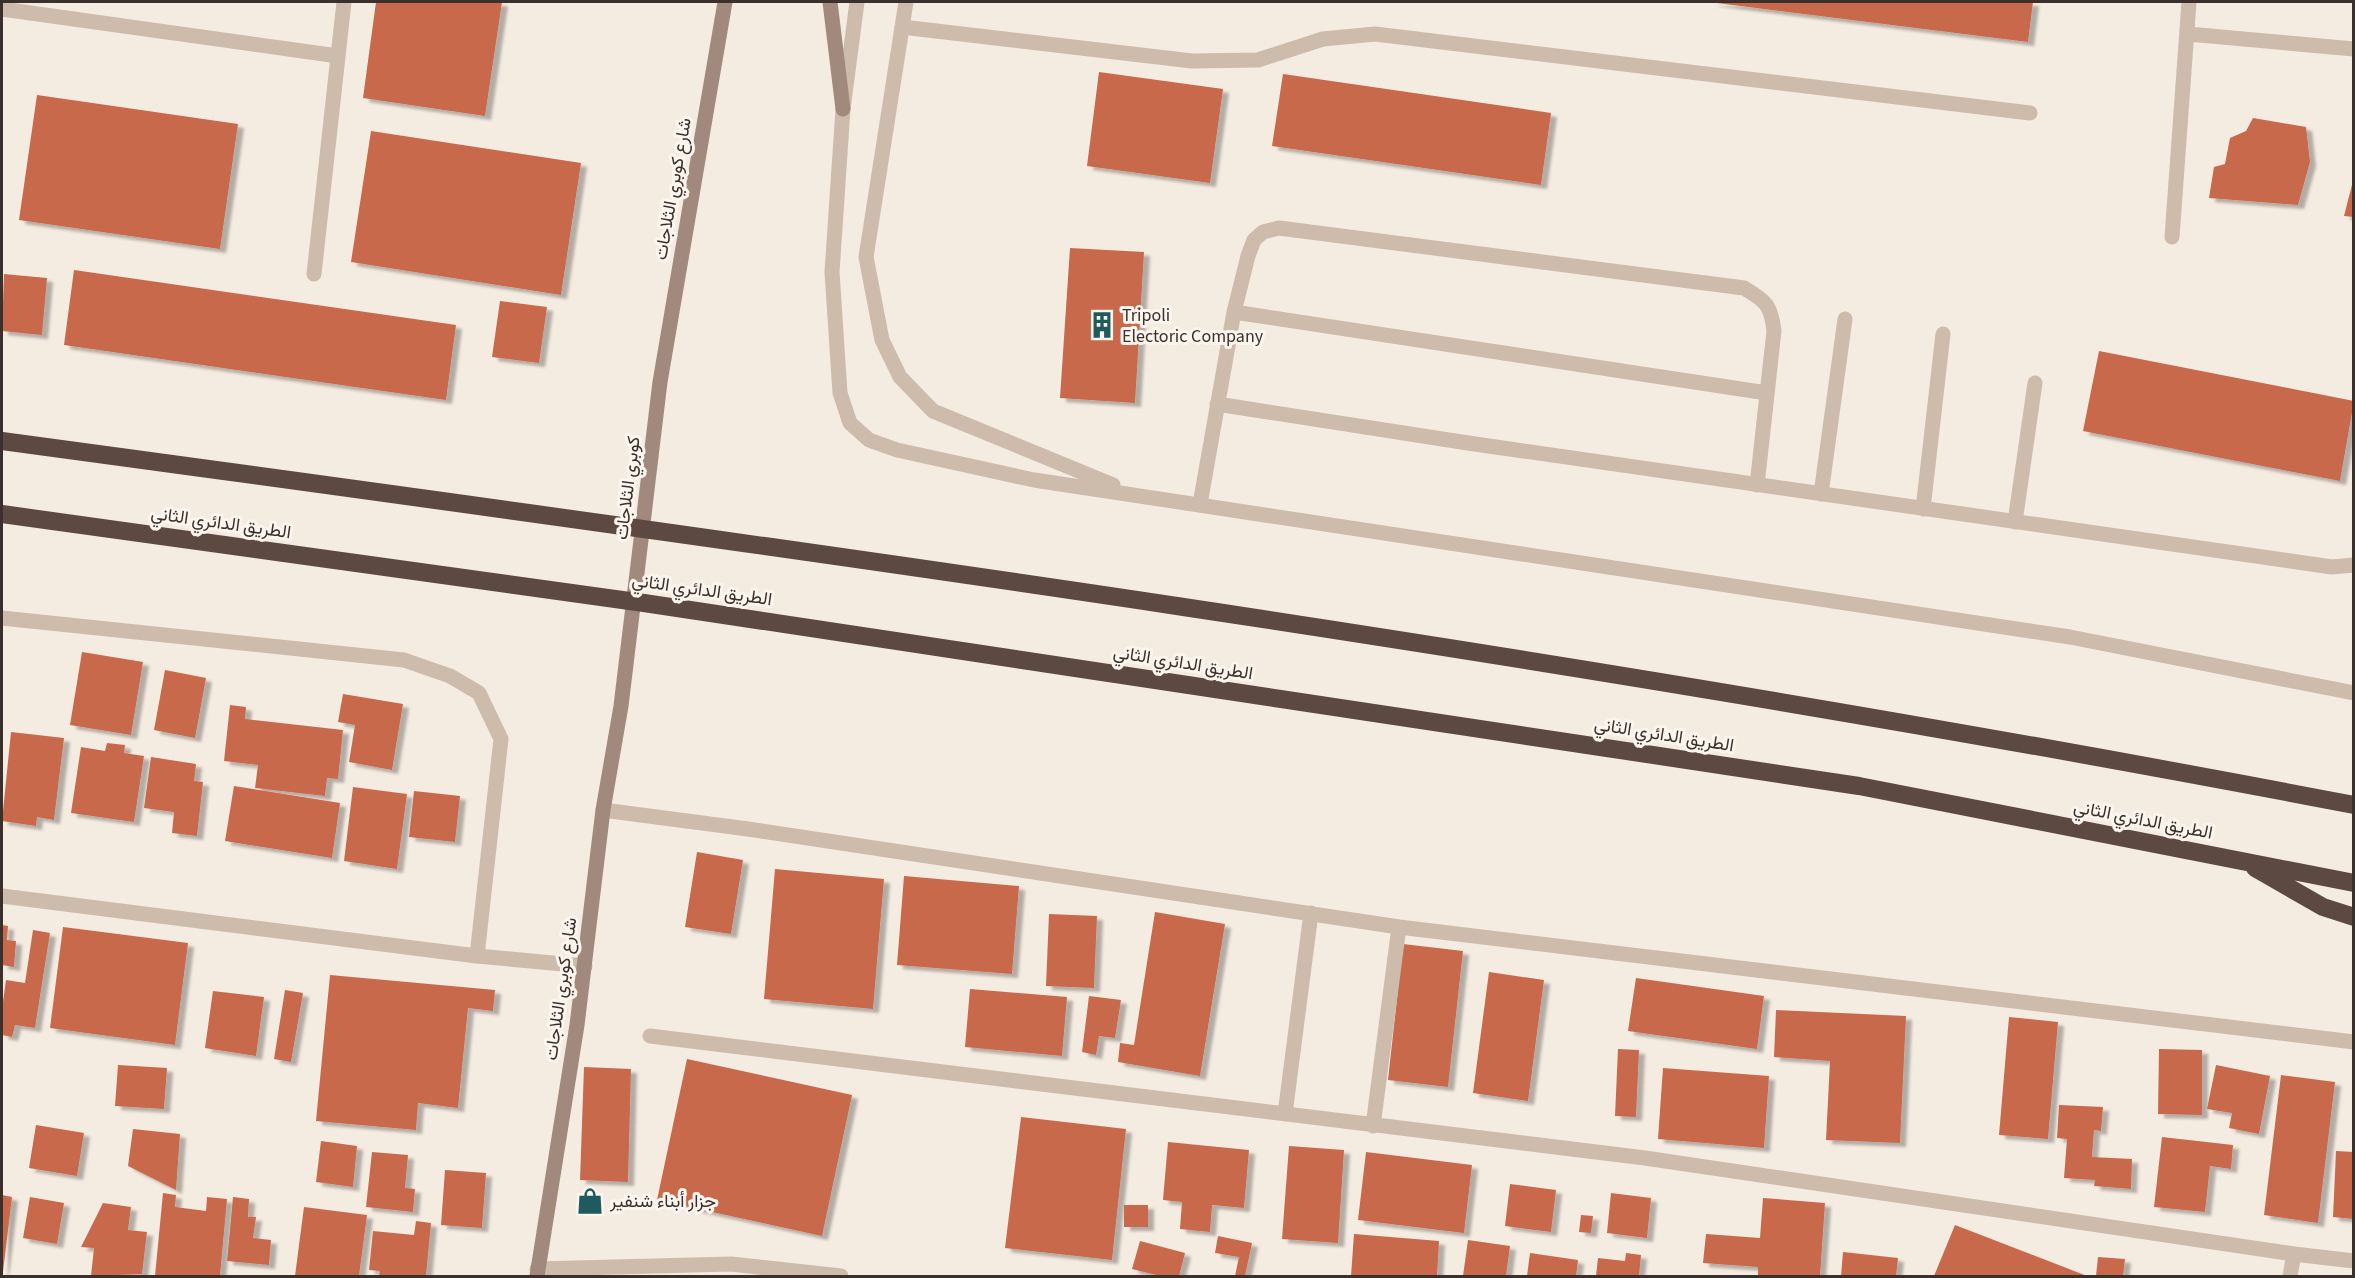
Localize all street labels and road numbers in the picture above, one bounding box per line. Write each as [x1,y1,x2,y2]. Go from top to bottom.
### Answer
street label: شارع كوبري الثلاجات [648,116,700,262]
street label: كوبري الثلاجات [609,435,649,541]
street label: الطريق الدائري الثاني [149,501,293,547]
street label: الطريق الدائري الثاني [630,568,774,614]
street label: الطريق الدائري الثاني [1111,640,1255,688]
street label: الطريق الدائري الثاني [1592,712,1736,760]
street label: الطريق الدائري الثاني [2071,794,2215,848]
street label: شارع كوبري الثلاجات [539,916,585,1062]

